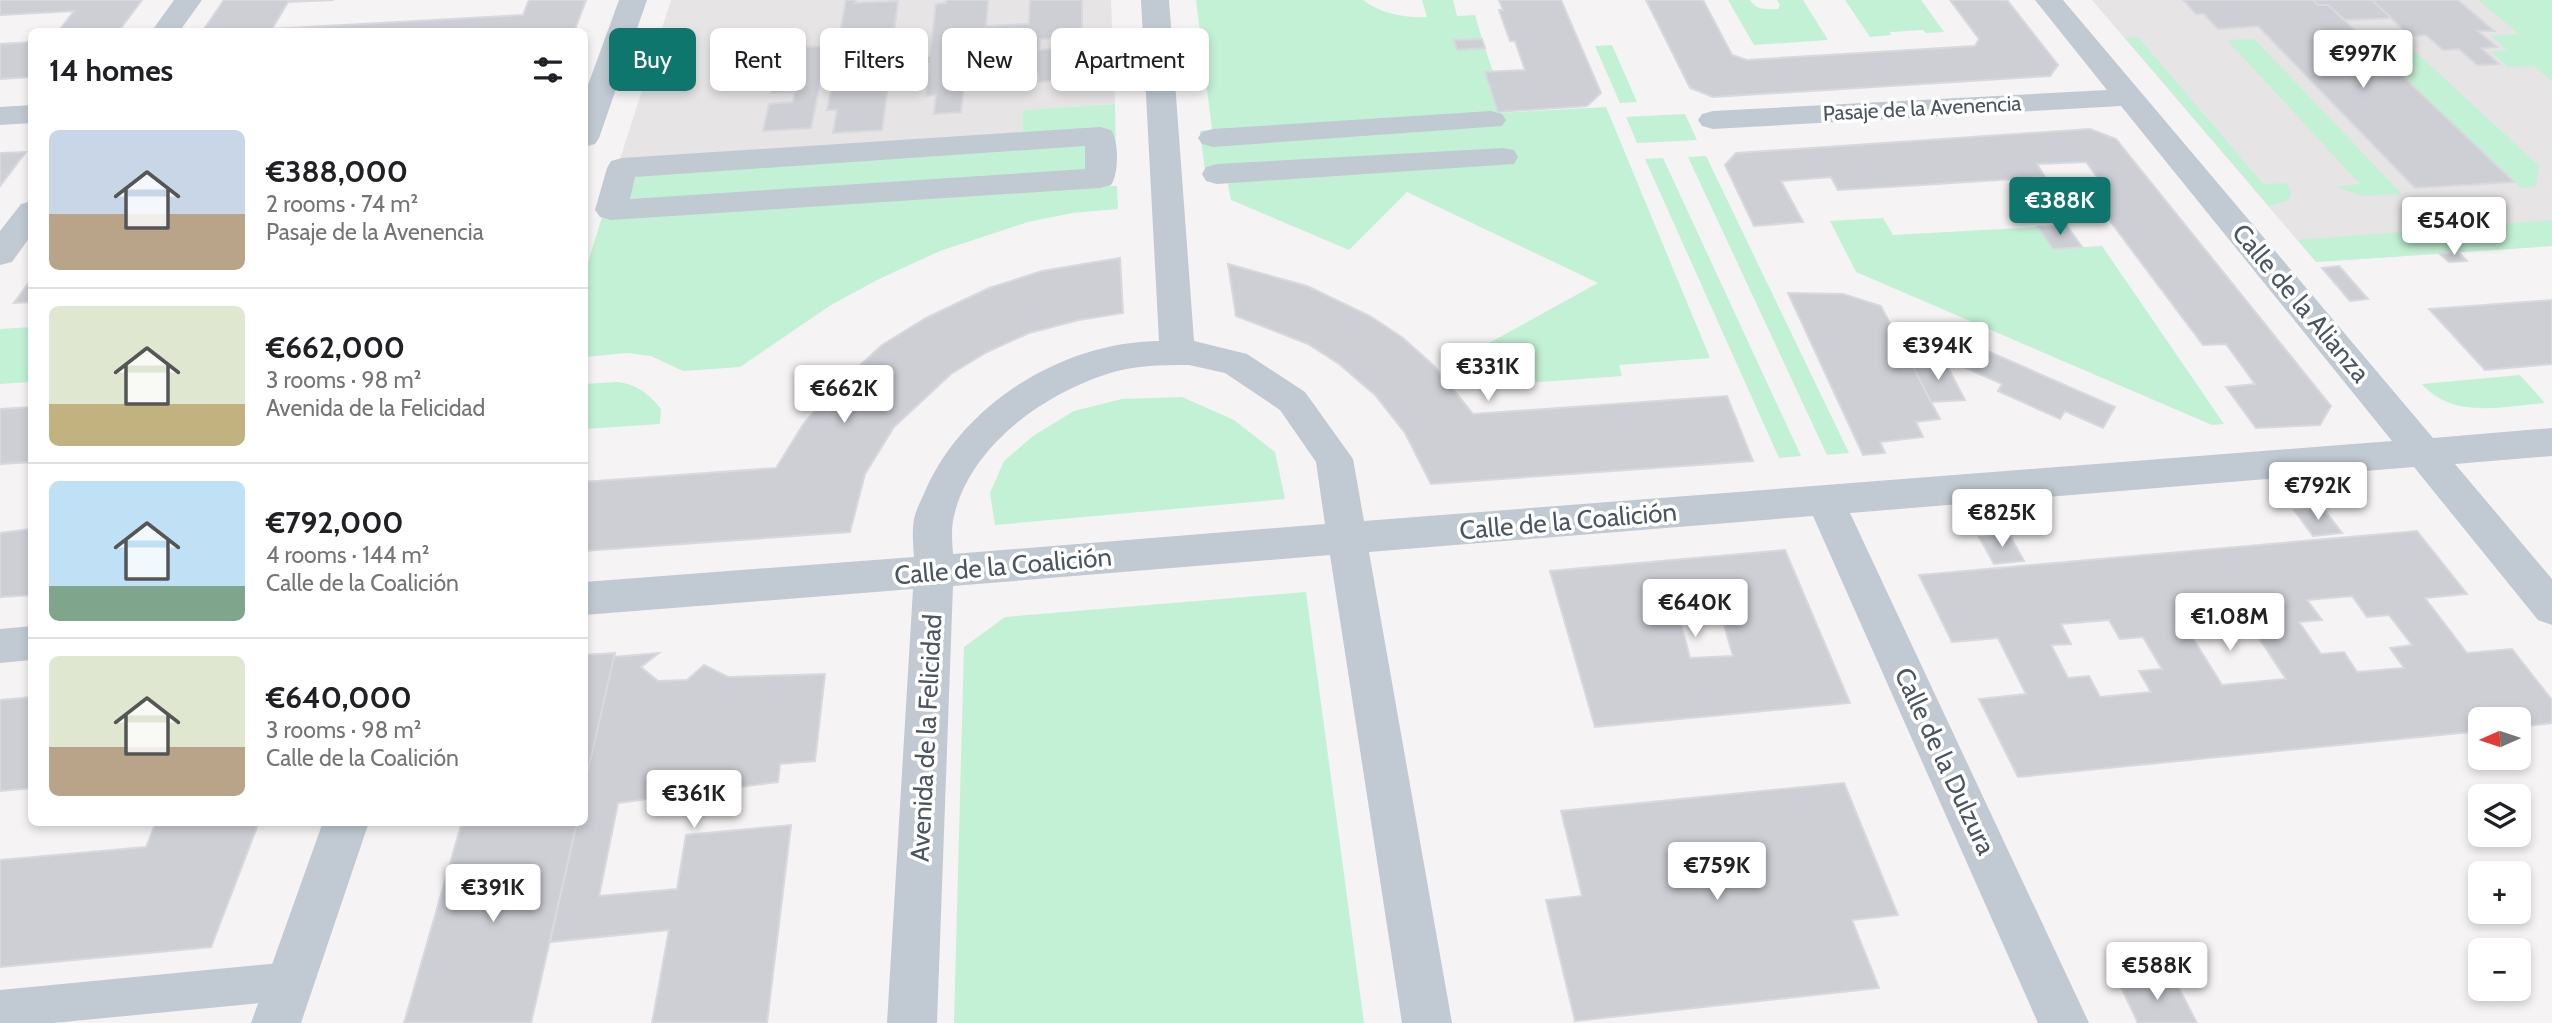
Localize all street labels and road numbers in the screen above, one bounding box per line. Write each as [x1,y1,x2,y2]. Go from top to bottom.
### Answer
street label: Pasaje de la Avenencia [1822,90,2022,127]
street label: Calle de la Alianza [2225,217,2377,389]
street label: Calle de la Coalición [1458,496,1678,546]
street label: Calle de la Coalición [893,541,1113,591]
street label: Avenida de la Felicidad [904,613,948,863]
street label: Calle de la Dulzura [1888,662,2003,860]

